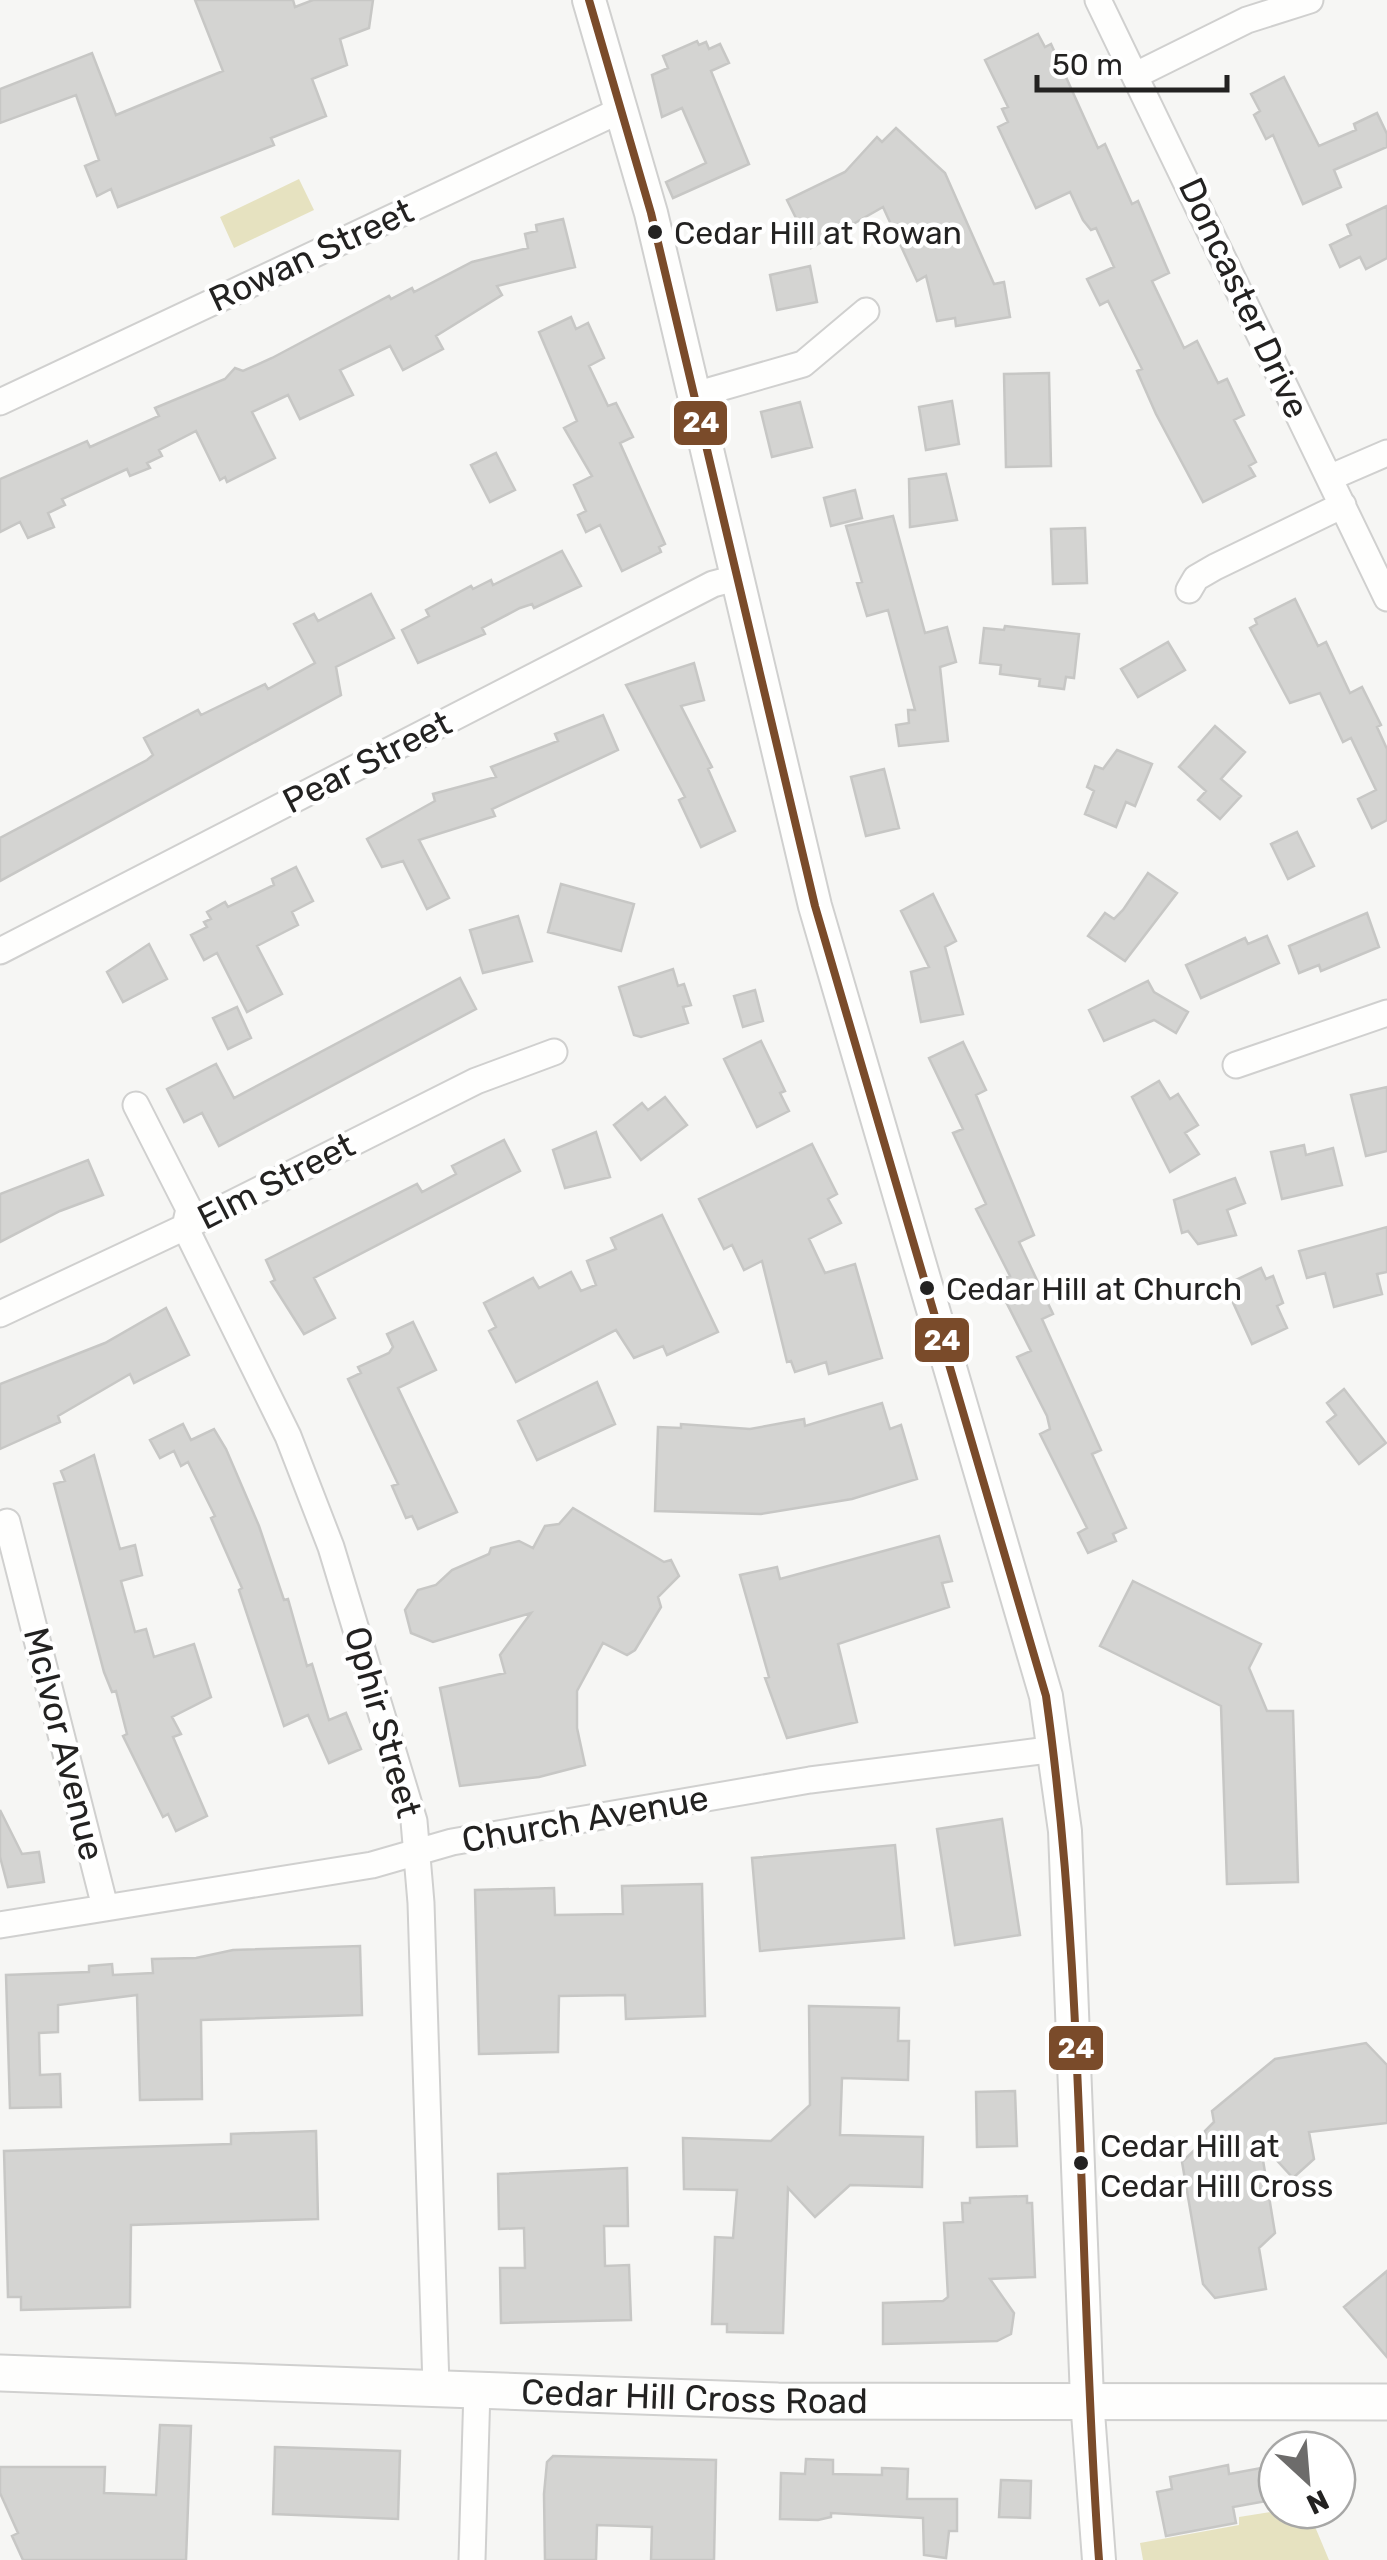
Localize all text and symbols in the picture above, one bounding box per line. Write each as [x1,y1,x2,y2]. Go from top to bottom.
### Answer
scale bar [1037,30,1227,92]
text: 50 m [1052,47,1123,83]
street label: Doncaster Drive [1170,171,1318,425]
street label: Rowan Street [202,189,420,321]
place label: Cedar Hill at Rowan [674,214,962,252]
marker: Cedar Hill at Rowan [645,222,665,242]
line badge: 24 [672,399,729,447]
text: 24 [682,406,720,439]
street label: Pear Street [276,702,458,822]
street label: Elm Street [190,1124,362,1238]
place label: Cedar Hill at Church [946,1270,1242,1308]
marker: Cedar Hill at Church [917,1278,937,1298]
line badge: 24 [913,1316,971,1364]
text: 24 [923,1324,961,1357]
street label: Ophir Street [336,1622,430,1822]
street label: McIvor Avenue [15,1623,113,1865]
street label: Church Avenue [458,1777,712,1861]
line badge: 24 [1047,2024,1105,2072]
text: 24 [1057,2032,1095,2065]
place label: Cedar Hill at Cedar Hill Cross [1100,2127,1333,2205]
marker: Cedar Hill at Cedar Hill Cross [1071,2153,1091,2173]
street label: Cedar Hill Cross Road [520,2371,868,2422]
north arrow [1257,2430,1357,2530]
text: N [1301,2483,1334,2521]

